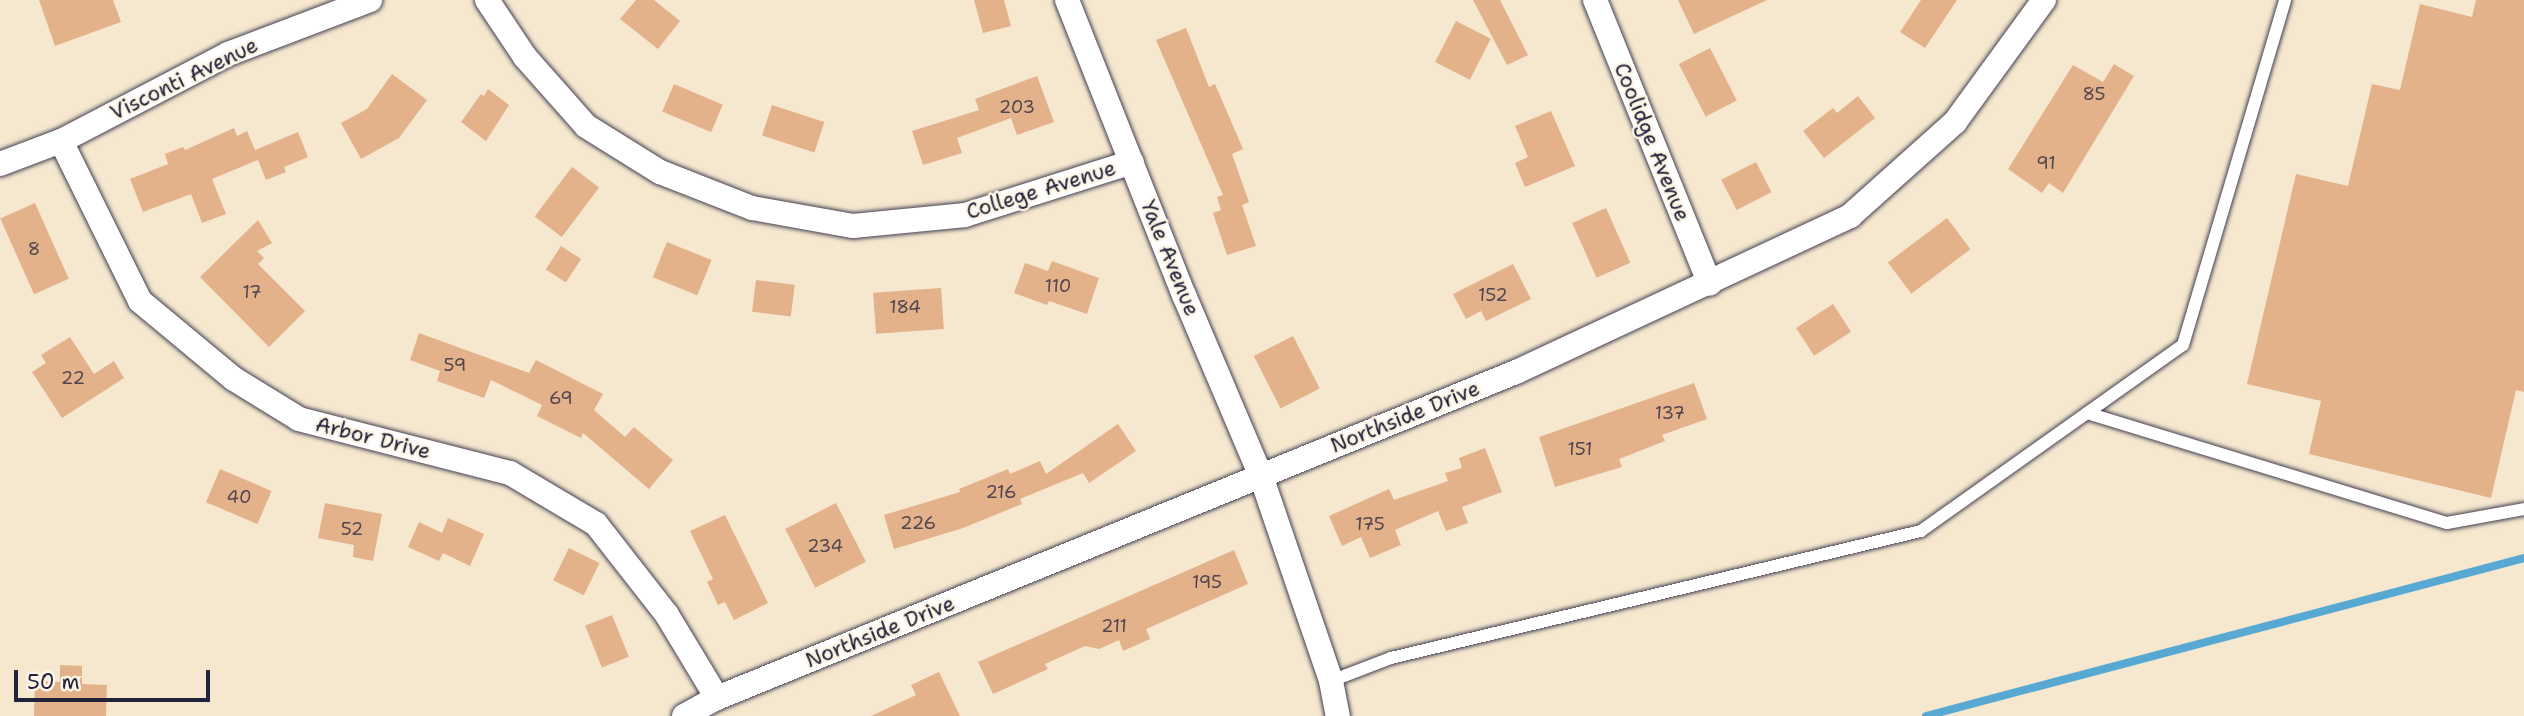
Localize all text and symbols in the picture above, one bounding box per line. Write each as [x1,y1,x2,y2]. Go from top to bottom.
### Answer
street label: Visconti Avenue [106,32,262,126]
street label: Coolidge Avenue [1609,59,1695,225]
house number: 85 [2082,83,2106,105]
house number: 203 [999,96,1035,118]
house number: 91 [2036,152,2056,174]
street label: College Avenue [963,155,1119,225]
street label: Yale Avenue [1135,196,1205,320]
house number: 8 [28,238,40,260]
house number: 110 [1045,275,1071,297]
house number: 17 [242,281,262,303]
house number: 152 [1478,284,1508,306]
house number: 184 [889,296,921,318]
house number: 59 [444,354,466,376]
house number: 22 [61,367,85,389]
street label: Northside Drive [1327,376,1483,458]
house number: 69 [549,387,573,409]
house number: 137 [1655,402,1685,424]
street label: Arbor Drive [313,412,433,464]
house number: 151 [1567,438,1593,460]
house number: 216 [985,481,1017,503]
house number: 40 [226,486,252,508]
house number: 226 [900,512,936,534]
house number: 175 [1355,513,1385,535]
house number: 52 [341,518,363,540]
house number: 234 [807,535,843,557]
house number: 195 [1192,571,1222,593]
street label: Northside Drive [802,591,958,673]
house number: 211 [1101,615,1127,637]
scale bar [18,656,214,700]
text: 50 m [27,668,80,696]

